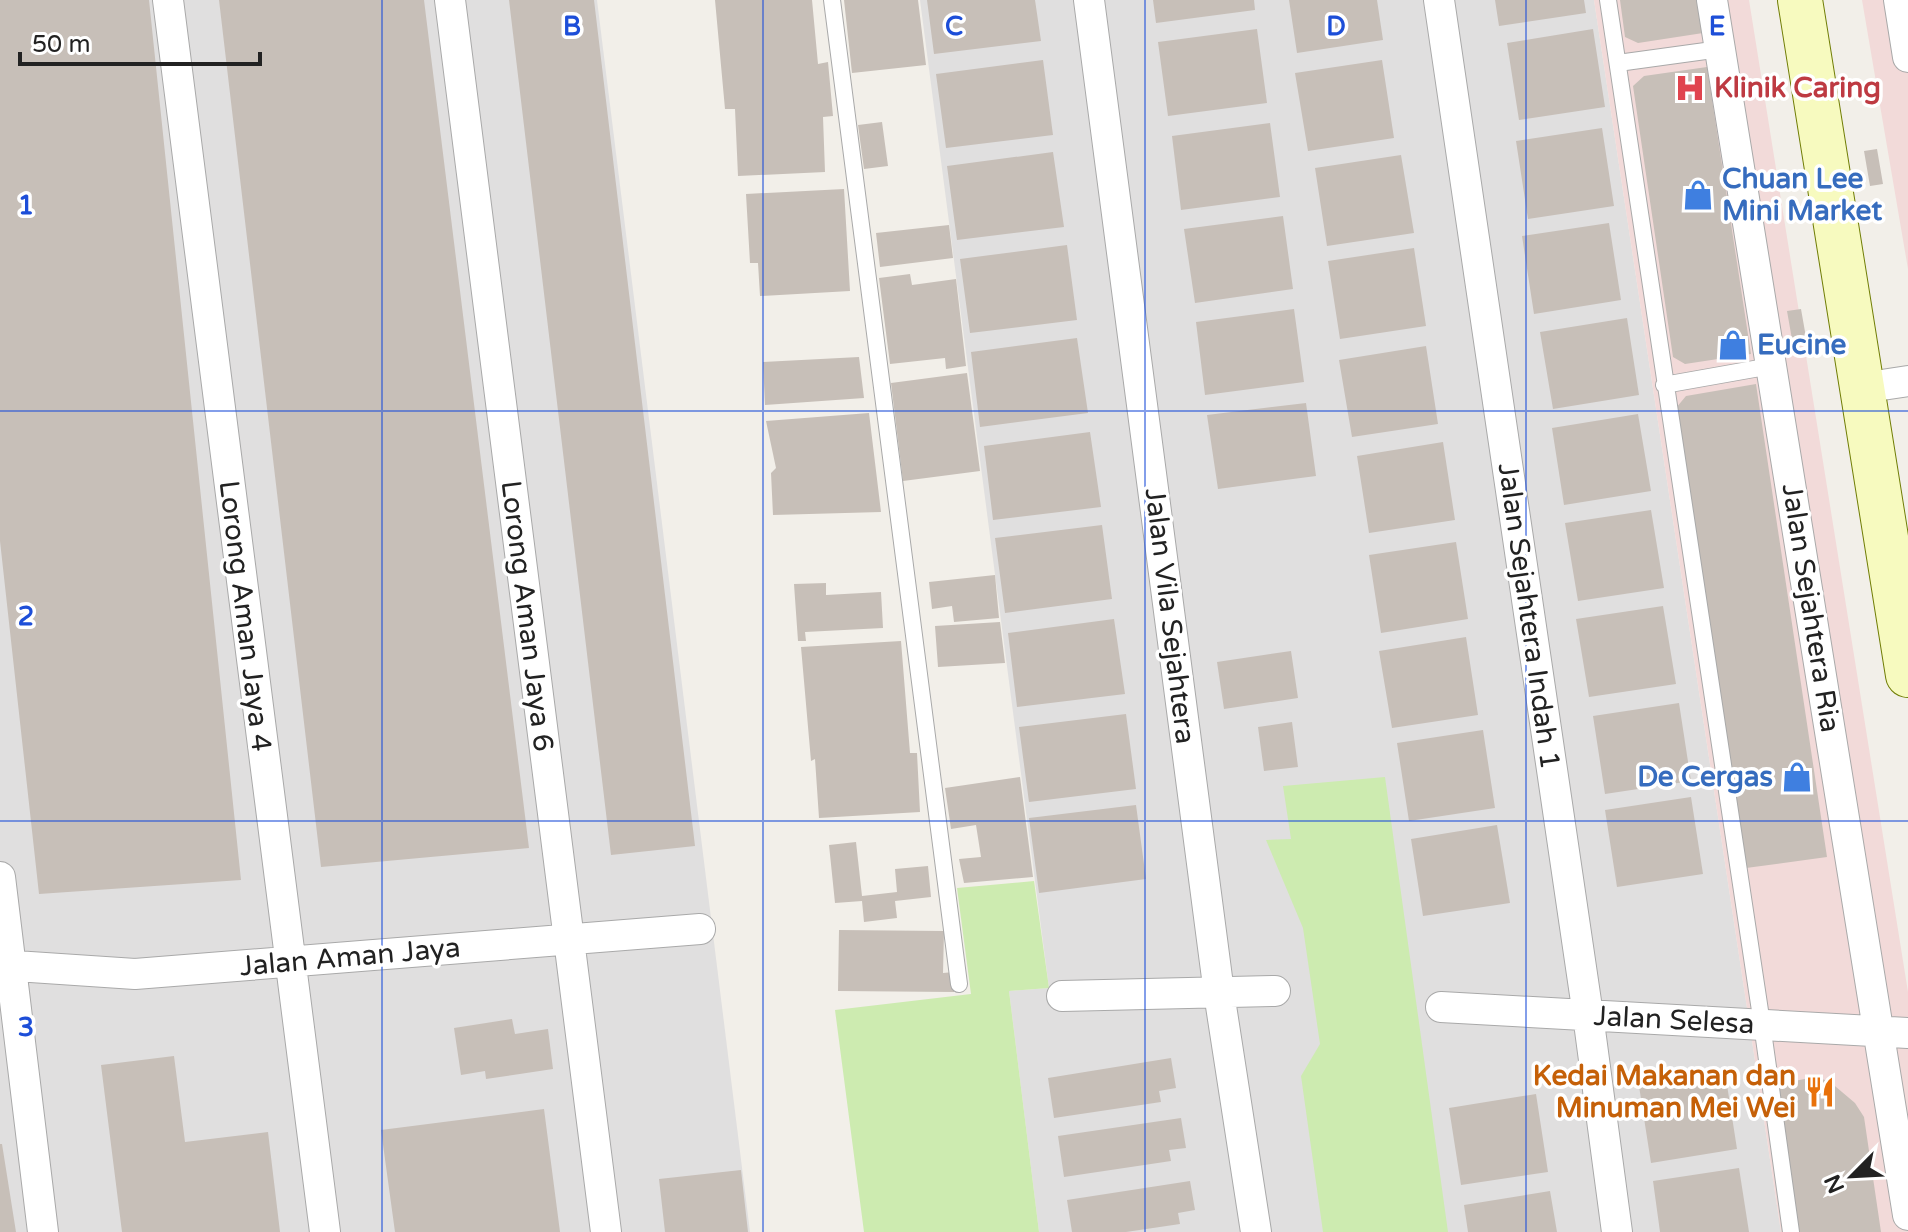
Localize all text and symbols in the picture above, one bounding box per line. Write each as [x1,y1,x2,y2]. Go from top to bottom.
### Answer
text: B [563,11,581,42]
text: C [945,11,963,42]
text: D [1326,11,1346,42]
text: E [1709,11,1725,42]
scale bar [20,16,260,66]
text: 50 m [32,30,90,59]
hospital icon: Klinik Caring [1673,71,1707,105]
place label: Klinik Caring [1714,71,1881,105]
place label: Chuan Lee Mini Market [1722,162,1882,228]
shop icon: Chuan Lee Mini Market [1681,178,1715,212]
text: 1 [18,190,34,221]
shop icon: Eucine [1716,328,1750,362]
place label: Eucine [1757,328,1847,362]
street label: Jalan Sejahtera Indah 1 [1491,461,1567,771]
street label: Lorong Aman Jaya 4 [211,478,279,754]
street label: Lorong Aman Jaya 6 [493,478,561,754]
street label: Jalan Sejahtera Ria [1775,481,1847,735]
street label: Jalan Vila Sejahtera [1137,486,1203,746]
text: 2 [18,601,34,632]
place label: De Cergas [1637,760,1773,794]
shop icon: De Cergas [1780,760,1814,794]
street label: Jalan Aman Jaya [238,930,462,984]
street label: Jalan Selesa [1593,999,1755,1041]
text: 3 [18,1012,34,1043]
place label: Kedai Makanan dan Minuman Mei Wei [1533,1059,1796,1125]
restaurant icon: Kedai Makanan dan Minuman Mei Wei [1803,1075,1837,1109]
north arrow [1812,1136,1892,1216]
text: N [1819,1170,1850,1197]

